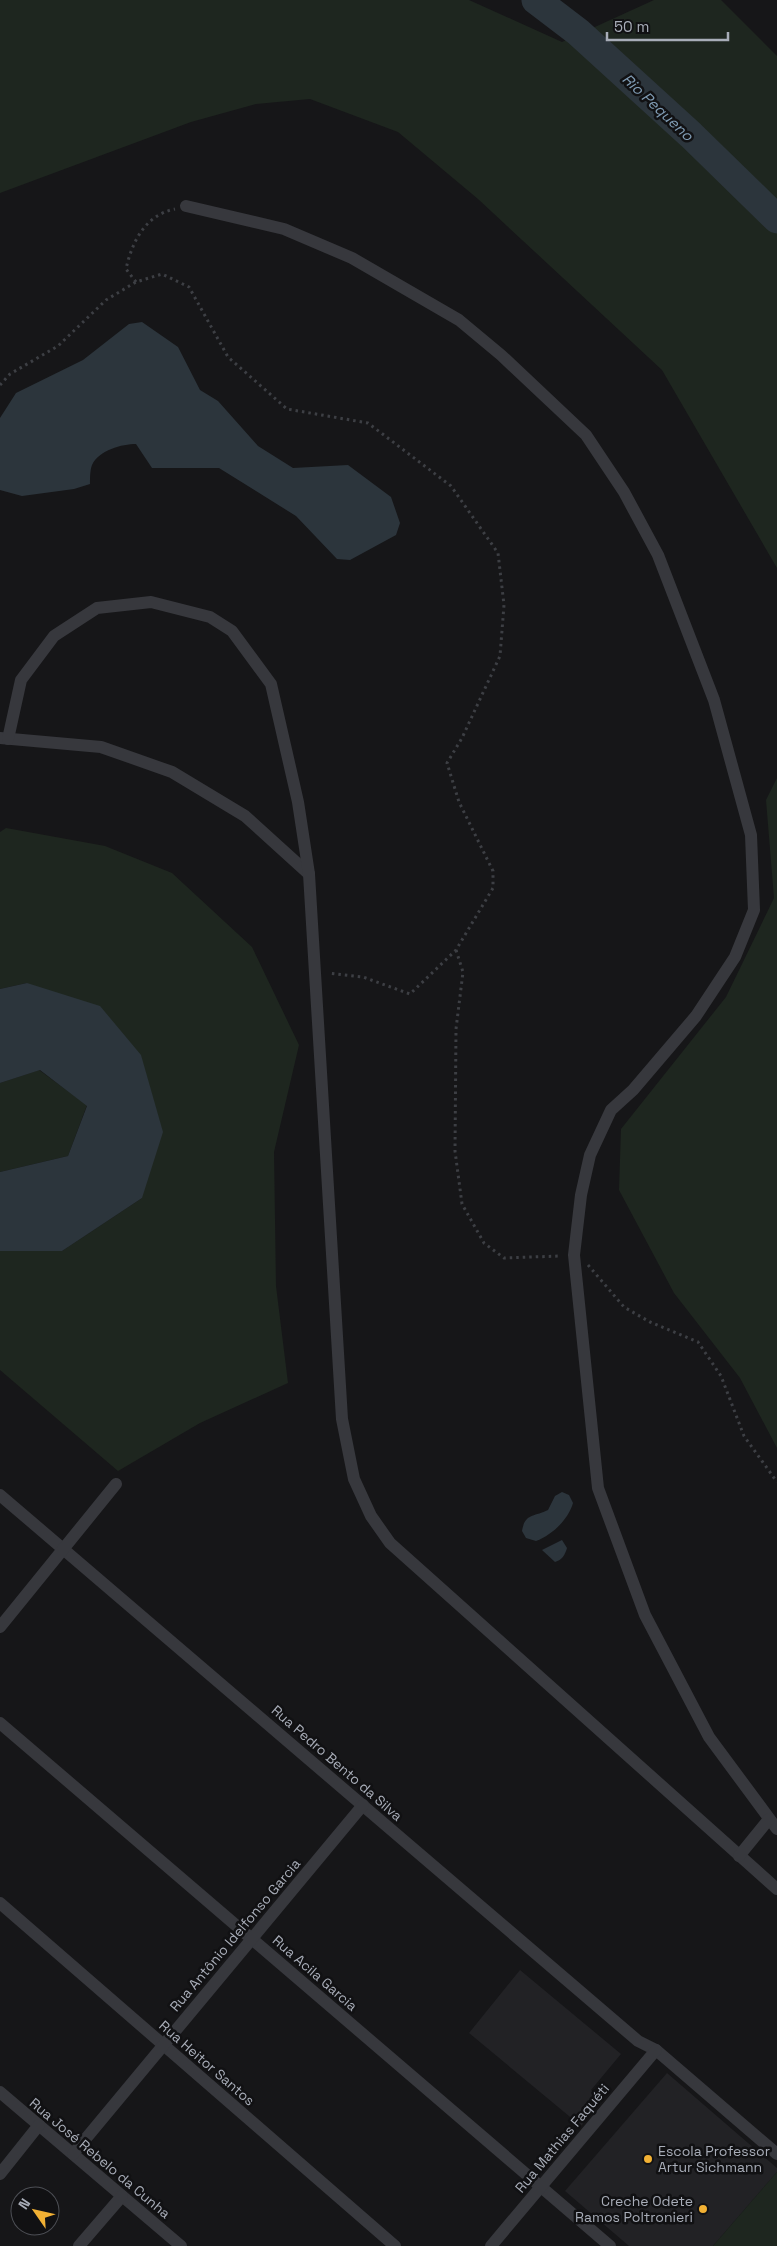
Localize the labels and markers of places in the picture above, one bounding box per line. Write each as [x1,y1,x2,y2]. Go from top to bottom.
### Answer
place label: Escola Professor Artur Sichmann [658,2142,770,2176]
marker: Escola Professor Artur Sichmann [642,2153,654,2165]
place label: Creche Odete Ramos Poltronieri [575,2192,693,2226]
marker: Creche Odete Ramos Poltronieri [697,2203,709,2215]

